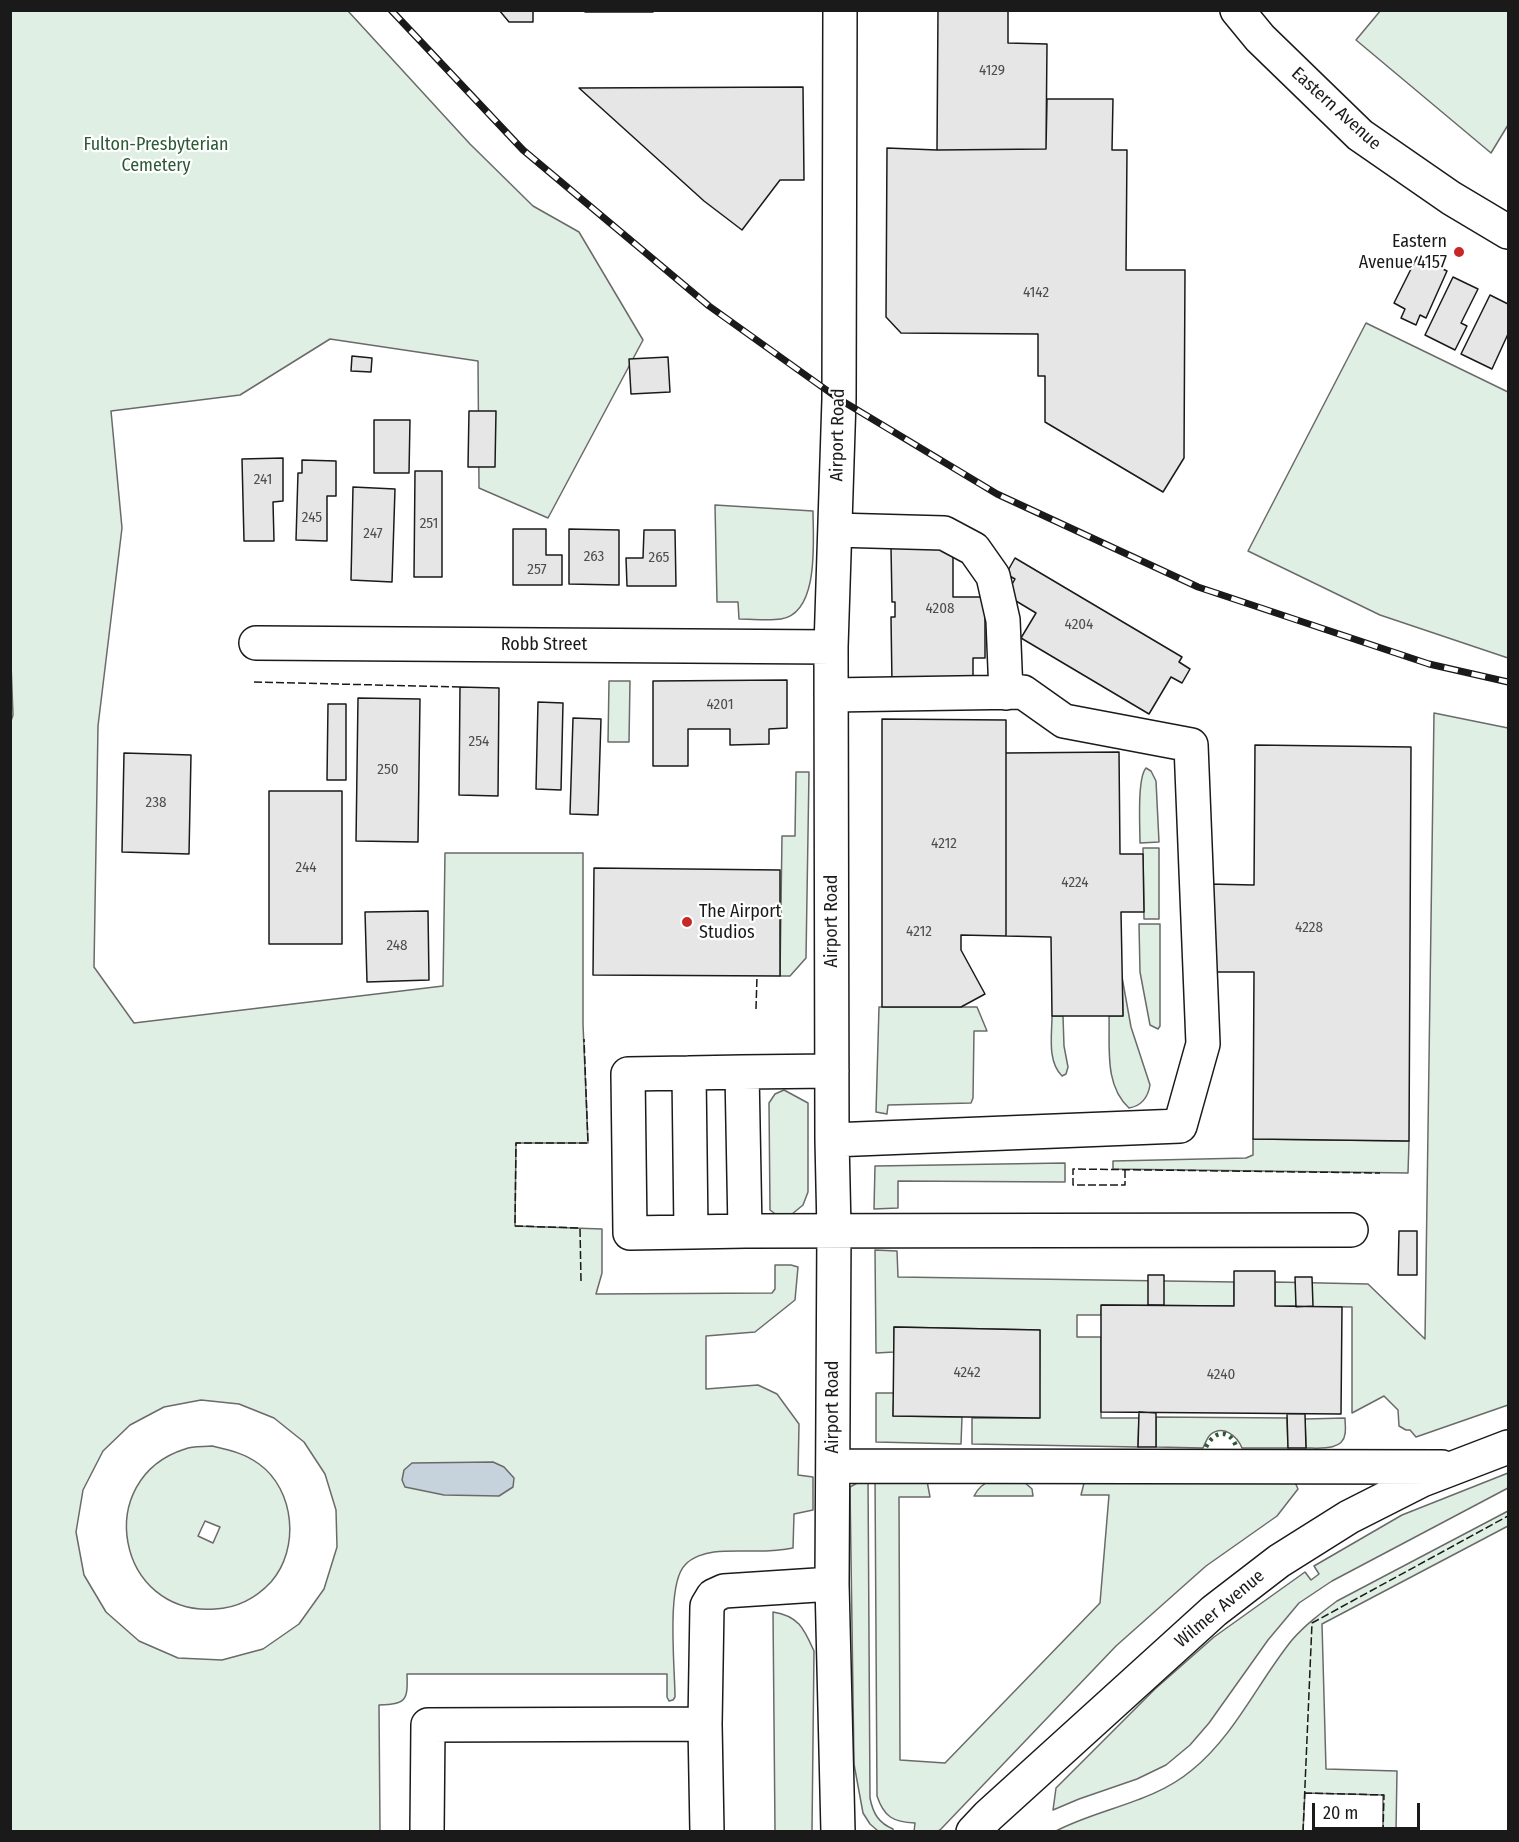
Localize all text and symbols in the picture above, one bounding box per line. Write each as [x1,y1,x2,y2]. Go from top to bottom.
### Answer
house number: 4129 [979,62,1005,80]
street label: Eastern Avenue [1287,63,1385,155]
park label: Fulton-Presbyterian Cemetery [83,134,229,176]
place label: Eastern Avenue 4157 [1359,231,1447,274]
marker: Eastern Avenue 4157 [1452,245,1466,259]
house number: 4142 [1023,284,1049,302]
street label: Airport Road [826,388,850,482]
house number: 241 [254,471,272,489]
house number: 245 [302,509,322,527]
house number: 251 [420,515,438,533]
house number: 247 [363,525,383,543]
house number: 263 [584,548,604,566]
house number: 265 [649,549,669,567]
house number: 257 [527,561,547,579]
house number: 4208 [926,600,954,618]
house number: 4204 [1065,616,1093,634]
street label: Robb Street [501,634,587,656]
house number: 4201 [707,696,733,714]
house number: 254 [469,733,489,751]
house number: 250 [377,761,399,779]
house number: 238 [146,794,166,812]
house number: 4212 [931,835,957,853]
house number: 244 [296,859,316,877]
street label: Airport Road [821,874,843,968]
house number: 4224 [1061,874,1089,892]
place label: The Airport Studios [699,901,781,944]
marker: The Airport Studios [680,915,694,929]
house number: 4228 [1295,919,1323,937]
house number: 4212 [906,923,932,941]
house number: 248 [386,937,408,955]
street label: Airport Road [822,1360,844,1454]
house number: 4242 [953,1364,981,1382]
house number: 4240 [1207,1366,1235,1384]
street label: Wilmer Avenue [1171,1565,1269,1653]
scale bar [1315,1791,1423,1829]
text: 20 m [1323,1802,1358,1824]

